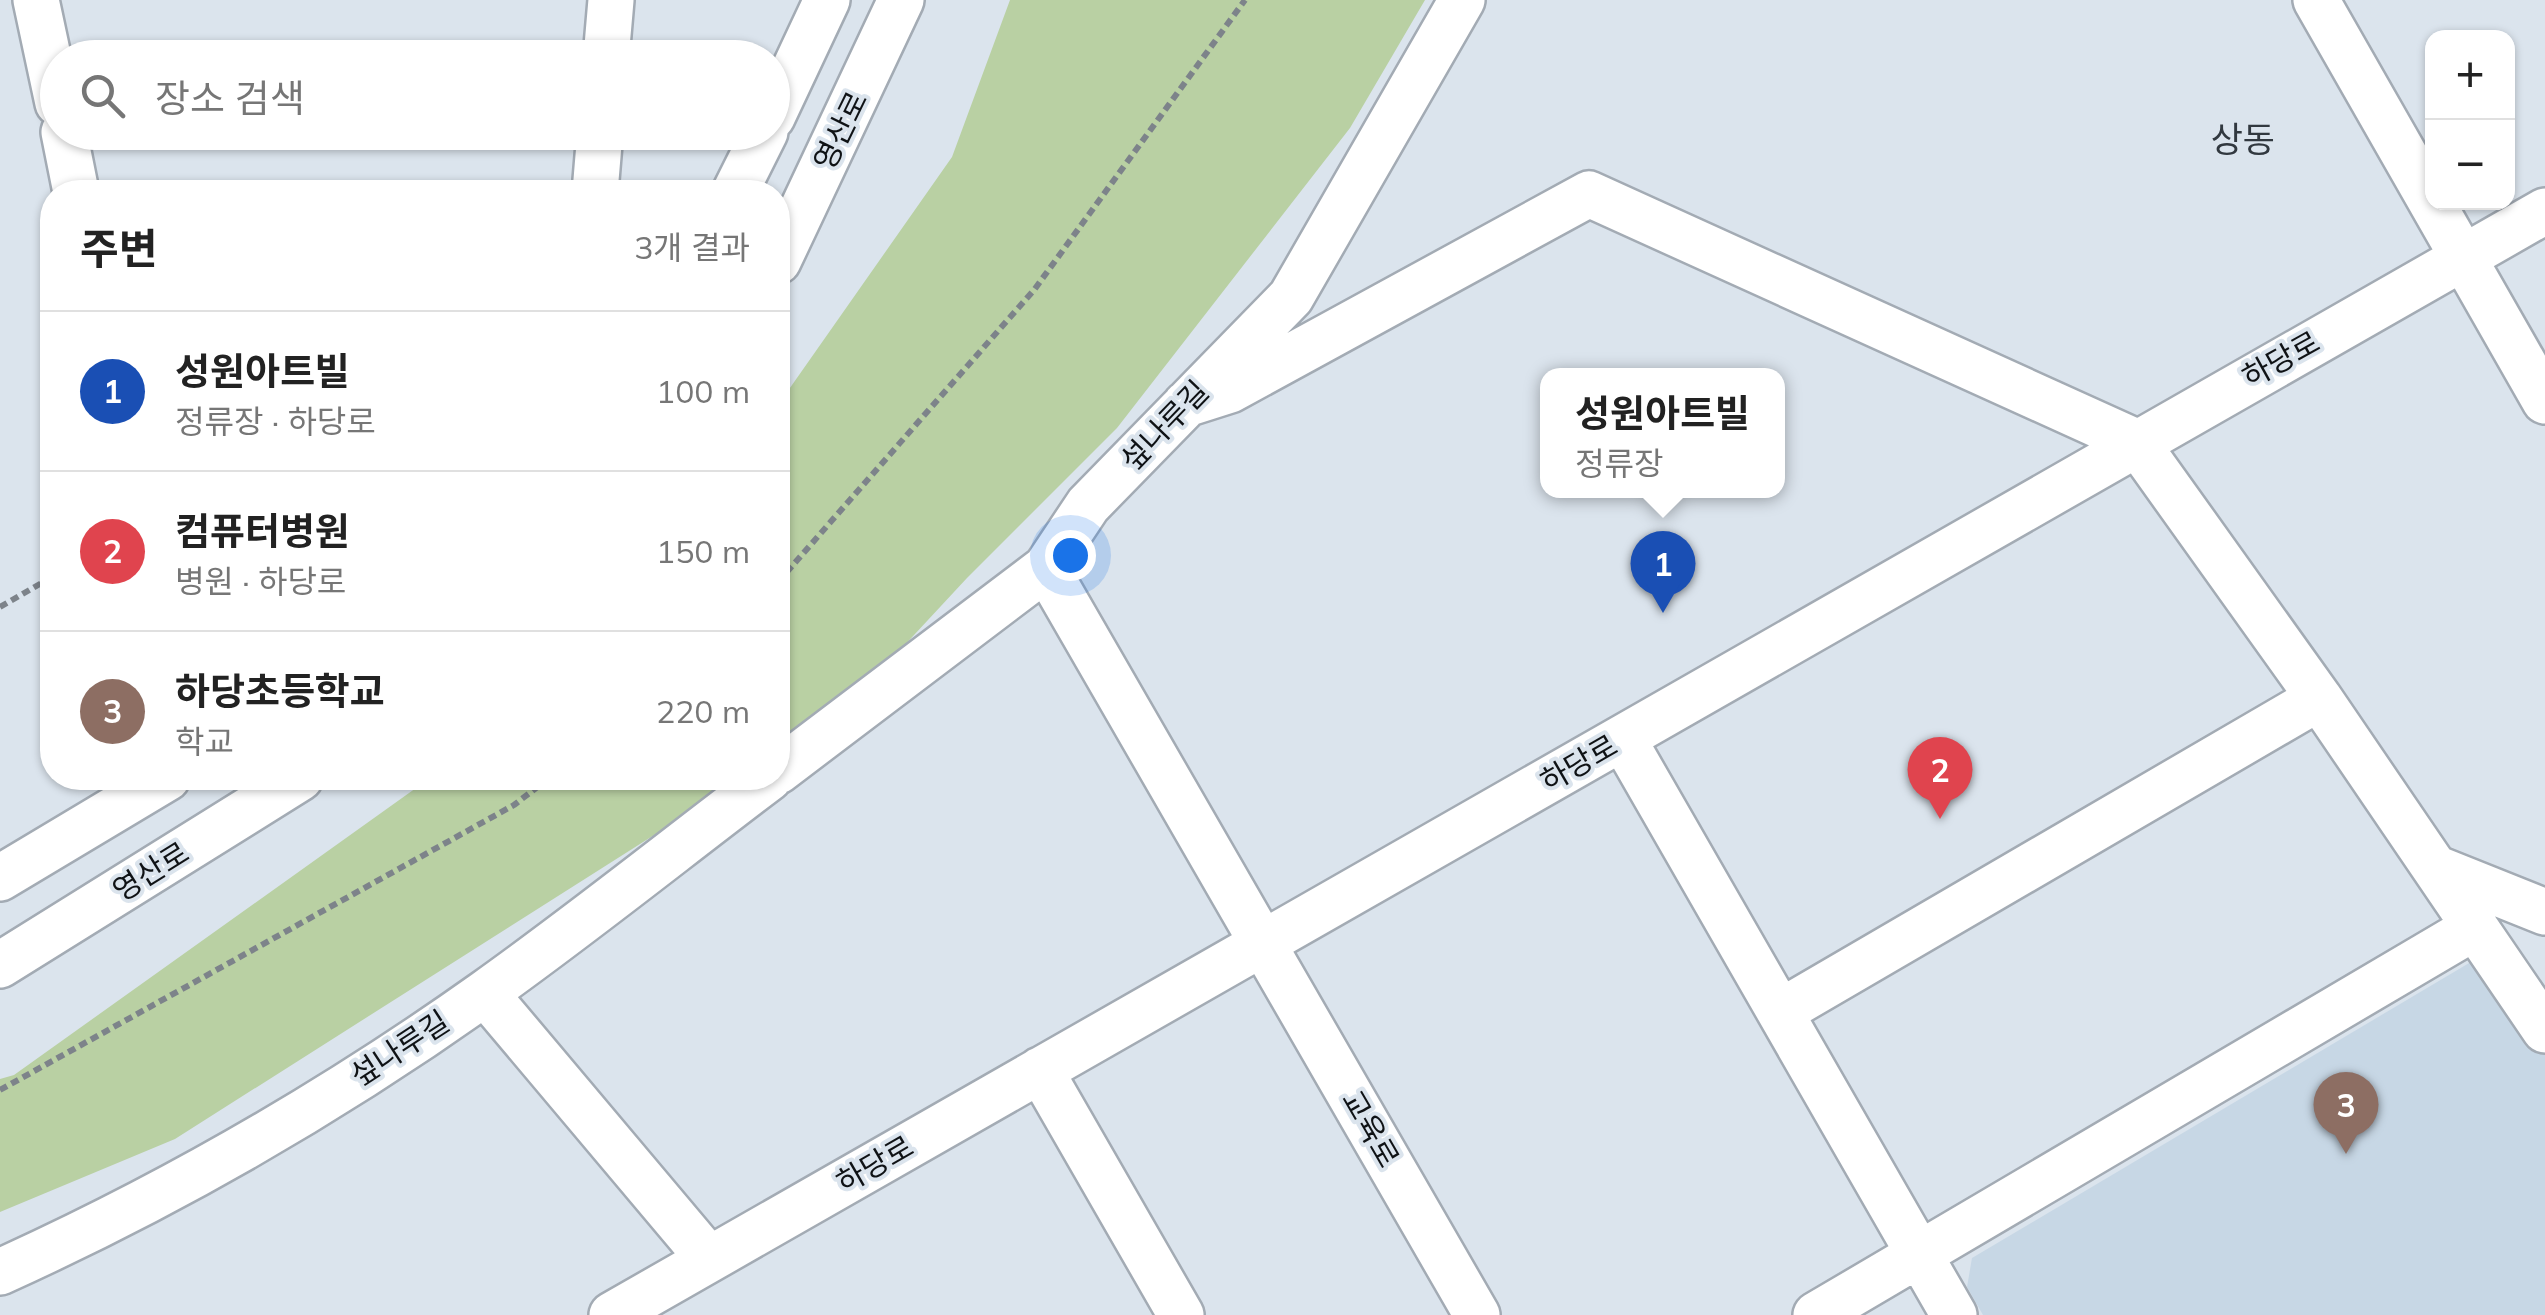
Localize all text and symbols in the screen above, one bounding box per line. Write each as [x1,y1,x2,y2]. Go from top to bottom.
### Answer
map controls [2425,30,2515,210]
button: + [2425,30,2515,120]
search box [40,40,790,150]
icon: search [75,68,130,123]
text: 장소 검색 [155,74,305,122]
street label: 영산로 [805,85,875,176]
district label: 상동 [2211,117,2275,161]
button: − [2425,120,2515,210]
text: 주변 [80,222,157,275]
text: 3개 결과 [634,227,750,267]
street label: 하당로 [2235,322,2326,396]
text: 성원아트빌 [175,347,350,395]
popup [1540,368,1785,498]
text: 1 [103,371,122,411]
text: 100 m [656,371,750,411]
street label: 섶나루길 [1112,372,1216,478]
text: 성원아트빌 [1575,389,1750,437]
text: 정류장 · 하당로 [175,401,376,441]
text: 정류장 [1575,443,1663,483]
text: 컴퓨터병원 [175,507,350,555]
your location [1045,530,1096,581]
pin: 1 [1630,530,1696,613]
text: 2 [103,531,122,571]
text: 150 m [656,531,750,571]
text: 병원 · 하당로 [175,561,346,601]
text: 하당초등학교 [175,667,385,715]
text: 3 [103,691,122,731]
text: 220 m [656,691,750,731]
text: 학교 [175,721,234,761]
street label: 하당로 [1533,726,1624,800]
pin: 2 [1908,736,1972,819]
street label: 영산로 [105,833,196,909]
street label: 섶나루길 [343,1002,456,1094]
pin: 3 [2314,1072,2378,1154]
street label: 교육로 [1334,1083,1408,1174]
street label: 하당로 [829,1127,920,1201]

